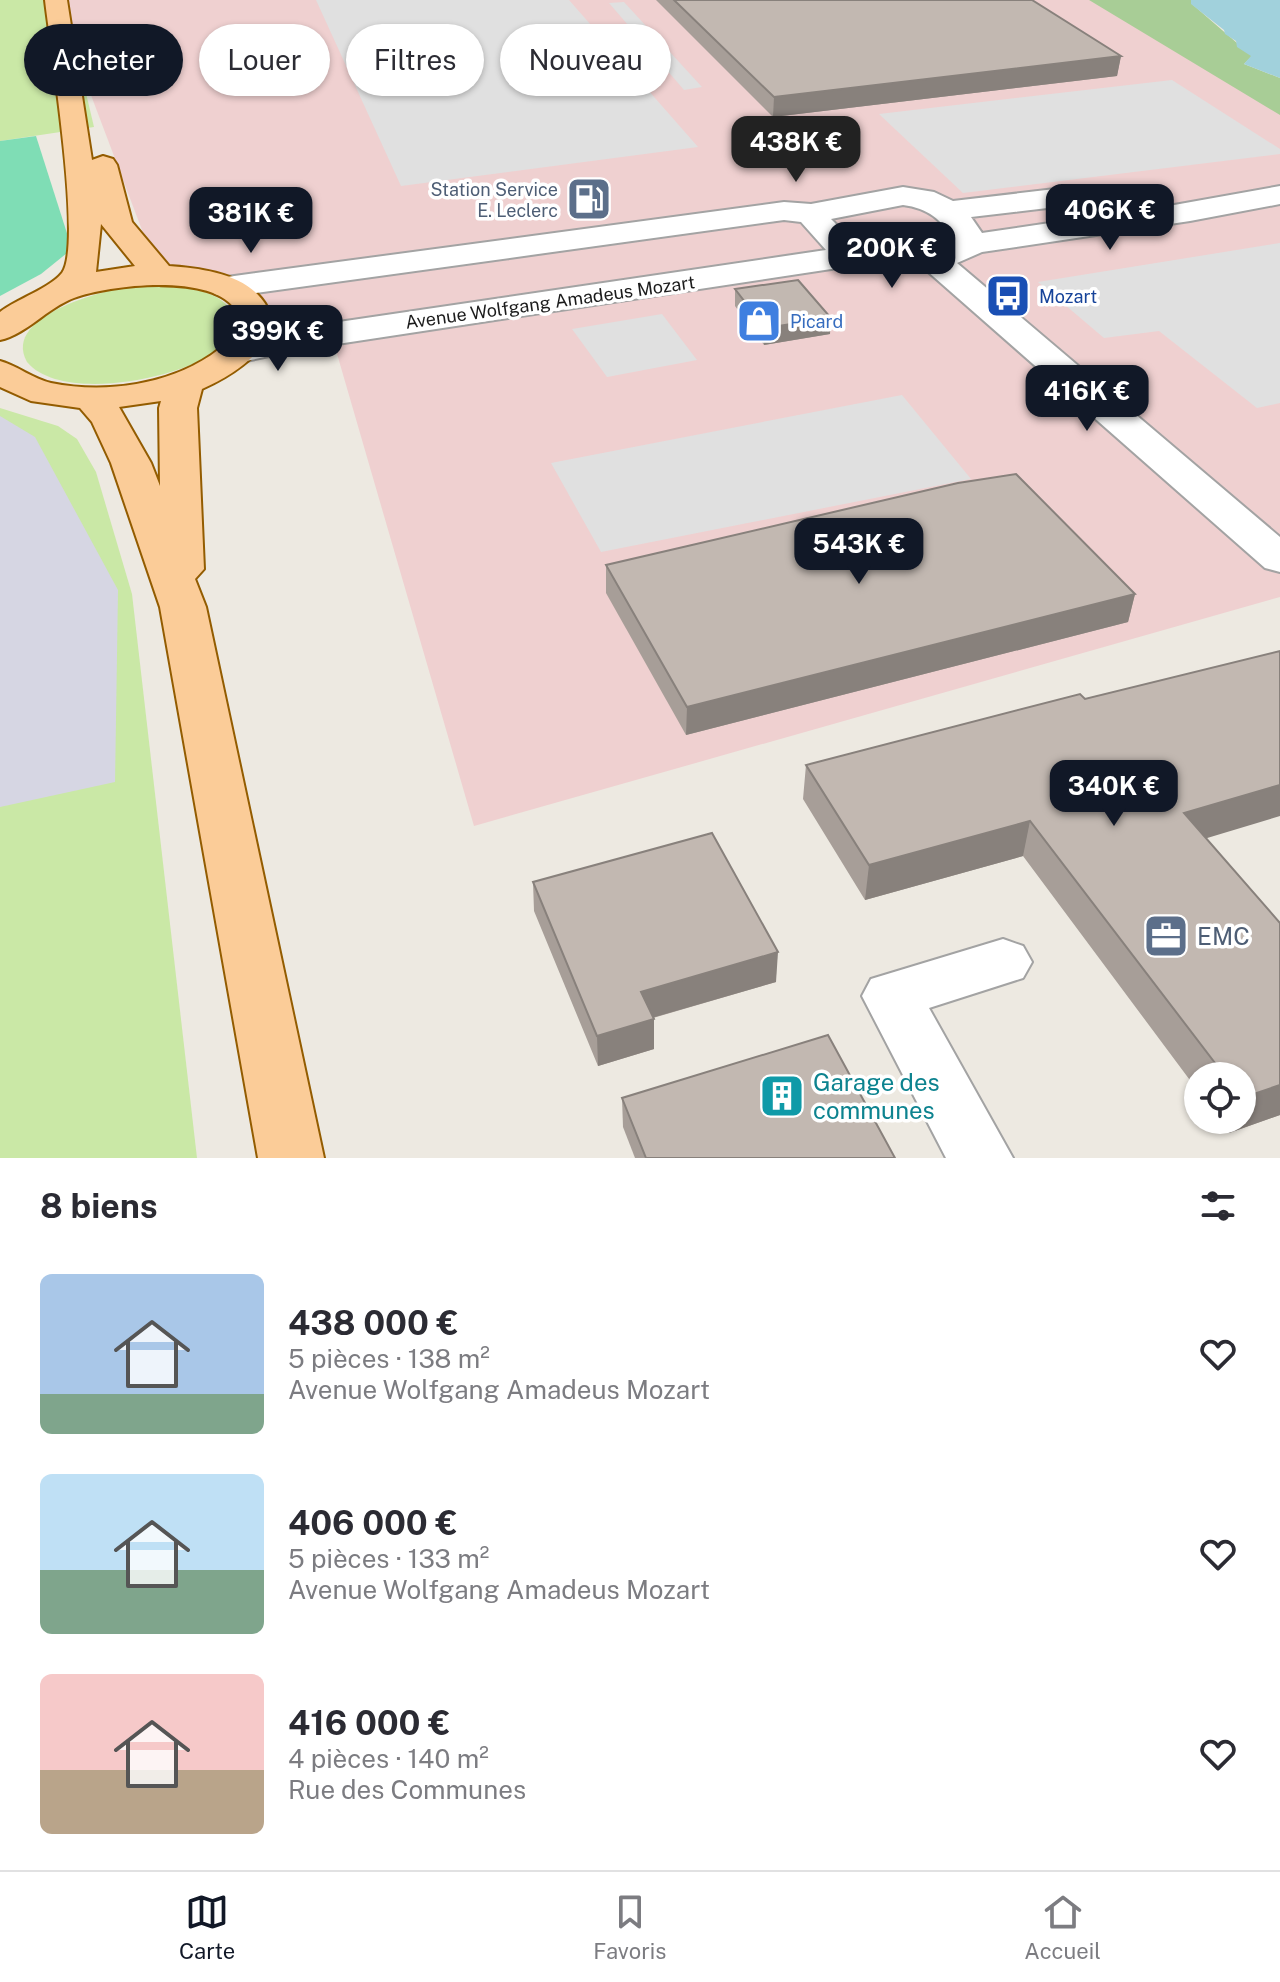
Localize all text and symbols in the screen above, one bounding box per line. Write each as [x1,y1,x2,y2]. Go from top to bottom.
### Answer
chip: Acheter [24,24,183,96]
chip: Louer [199,24,330,96]
chip: Filtres [346,24,484,96]
chip: Nouveau [500,24,671,96]
pin: 438K € [731,116,861,184]
text: 438K € [749,126,843,157]
fuel station icon: Station Service E. Leclerc [565,175,613,223]
place label: Station Service E. Leclerc [430,179,558,221]
pin: 406K € [1045,184,1175,252]
pin: 381K € [186,187,316,255]
text: 406K € [1064,194,1156,225]
text: 381K € [207,197,295,228]
pin: 200K € [827,222,957,290]
text: 200K € [846,232,938,263]
street label: Avenue Wolfgang Amadeus Mozart [404,271,696,333]
bus stop icon: Mozart [984,272,1032,320]
place label: Mozart [1039,286,1097,307]
shop icon: Picard [735,297,783,345]
pin: 399K € [213,305,343,373]
place label: Picard [790,311,843,332]
text: 399K € [232,315,324,346]
pin: 416K € [1022,365,1152,433]
text: 416K € [1044,375,1130,406]
pin: 543K € [794,518,924,586]
text: 543K € [812,528,906,559]
pin: 340K € [1049,760,1179,828]
text: 340K € [1068,770,1160,801]
office icon: EMC [1142,912,1190,960]
place label: EMC [1197,922,1250,950]
map controls [1184,1062,1256,1134]
button: locate [1184,1062,1256,1134]
place label: Garage des communes [813,1068,940,1124]
building icon: Garage des communes [758,1072,806,1120]
icon: filters [1196,1184,1240,1228]
text: 8 biens [40,1186,158,1226]
text: 438 000 € [288,1303,459,1343]
icon: home [104,1306,200,1402]
icon: heart [1196,1332,1240,1376]
text: 5 pièces · 138 m² [288,1343,490,1374]
text: Avenue Wolfgang Amadeus Mozart [288,1374,710,1405]
text: 406 000 € [288,1503,458,1543]
icon: home [104,1506,200,1602]
icon: heart [1196,1532,1240,1576]
text: 5 pièces · 133 m² [288,1543,489,1574]
text: Avenue Wolfgang Amadeus Mozart [288,1574,710,1605]
text: 416 000 € [288,1703,450,1743]
icon: home [104,1706,200,1802]
icon: heart [1196,1732,1240,1776]
text: 4 pièces · 140 m² [288,1743,489,1774]
text: Rue des Communes [288,1774,526,1805]
tab: Carte [179,1890,235,1964]
tab: Favoris [593,1890,666,1964]
tab: Accueil [1024,1890,1101,1964]

